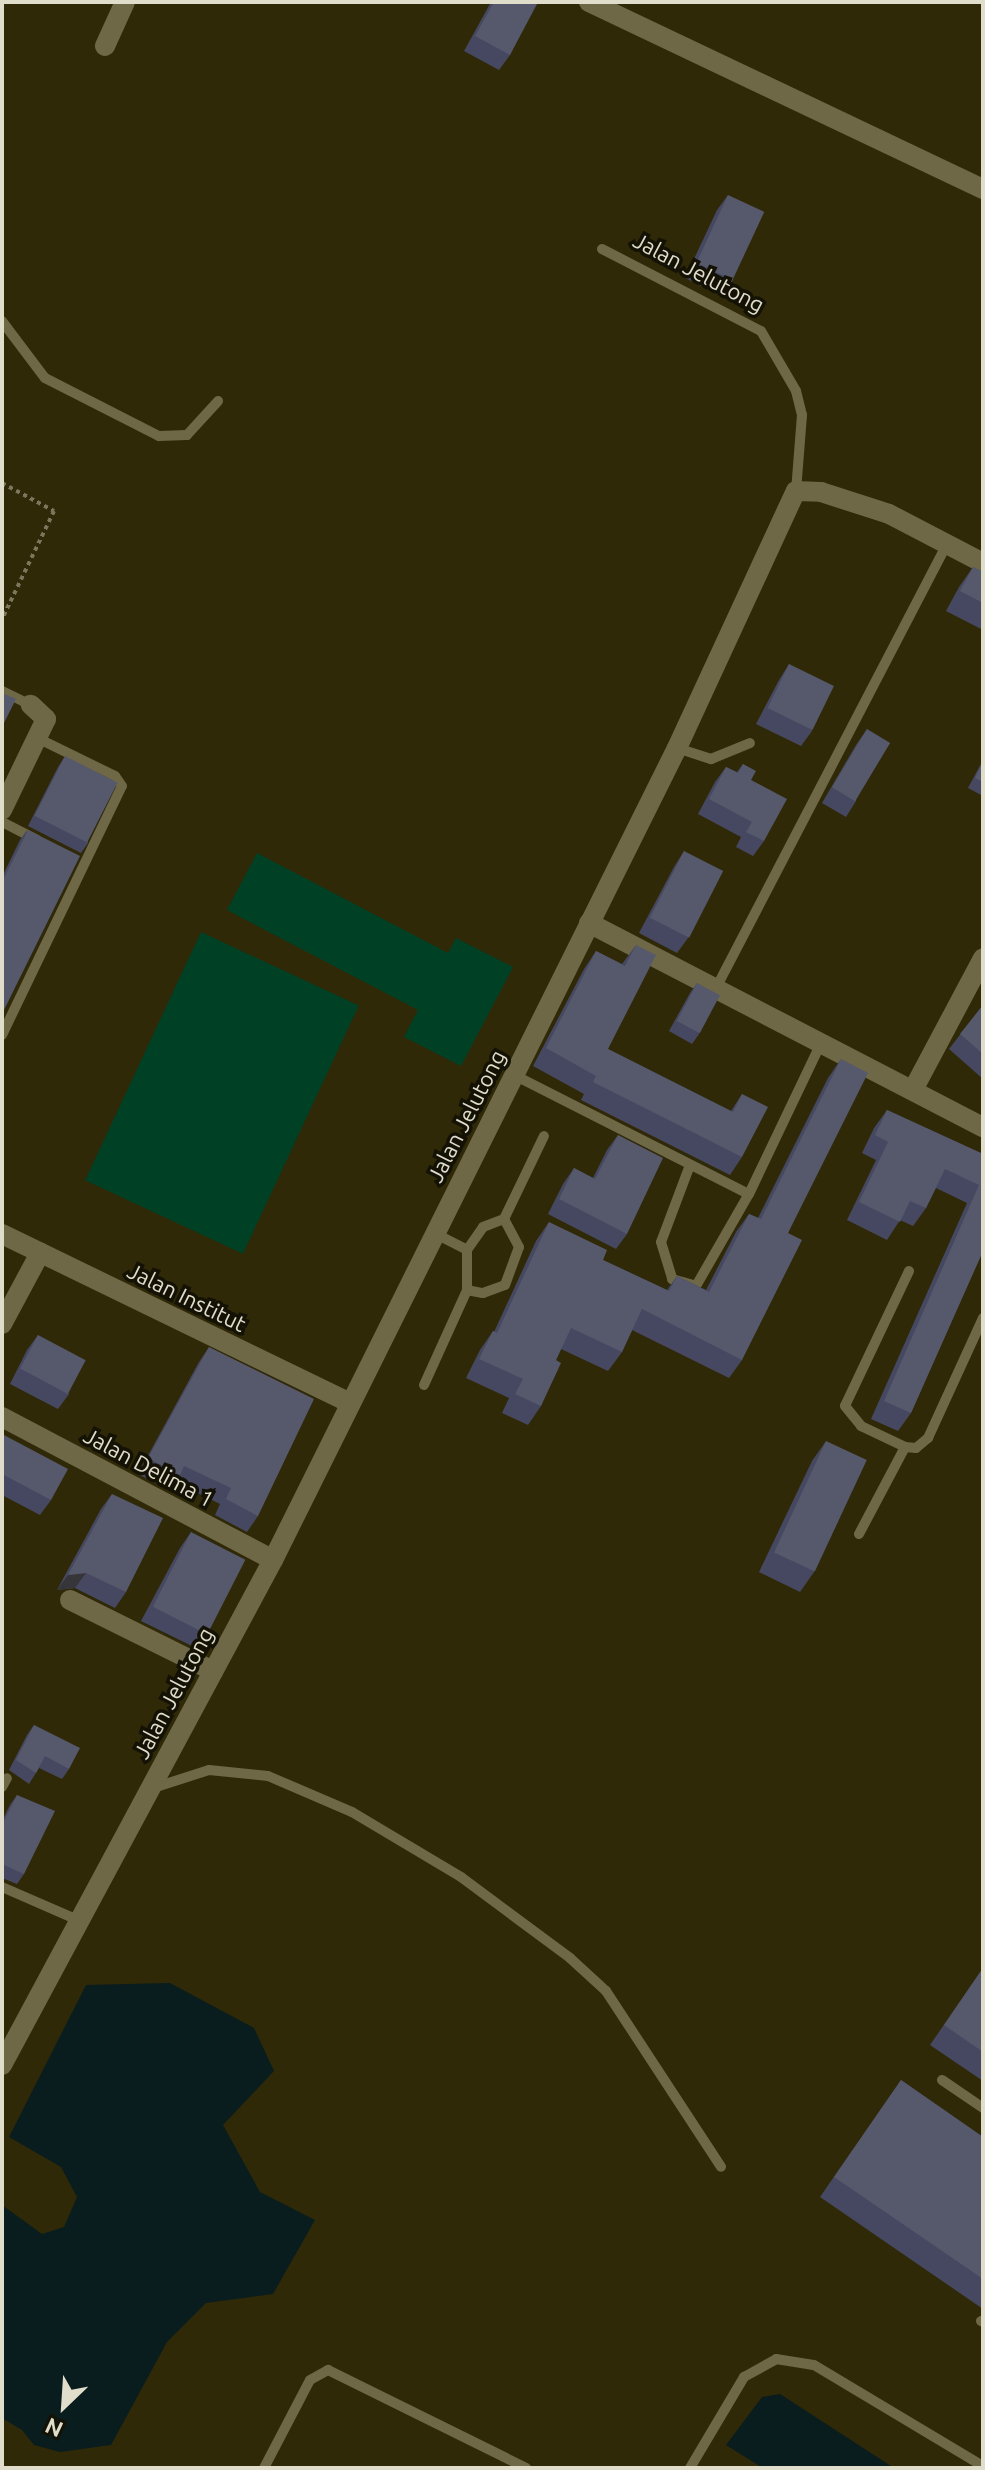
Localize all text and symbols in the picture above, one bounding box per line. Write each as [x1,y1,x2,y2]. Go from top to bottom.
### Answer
street label: Jalan Jelutong [629,226,769,318]
street label: Jalan Jelutong [421,1045,511,1187]
street label: Jalan Institut [123,1257,251,1337]
street label: Jalan Delima 1 [80,1422,218,1512]
street label: Jalan Jelutong [127,1623,219,1763]
north arrow [24,2366,104,2446]
text: N [41,2413,66,2443]

